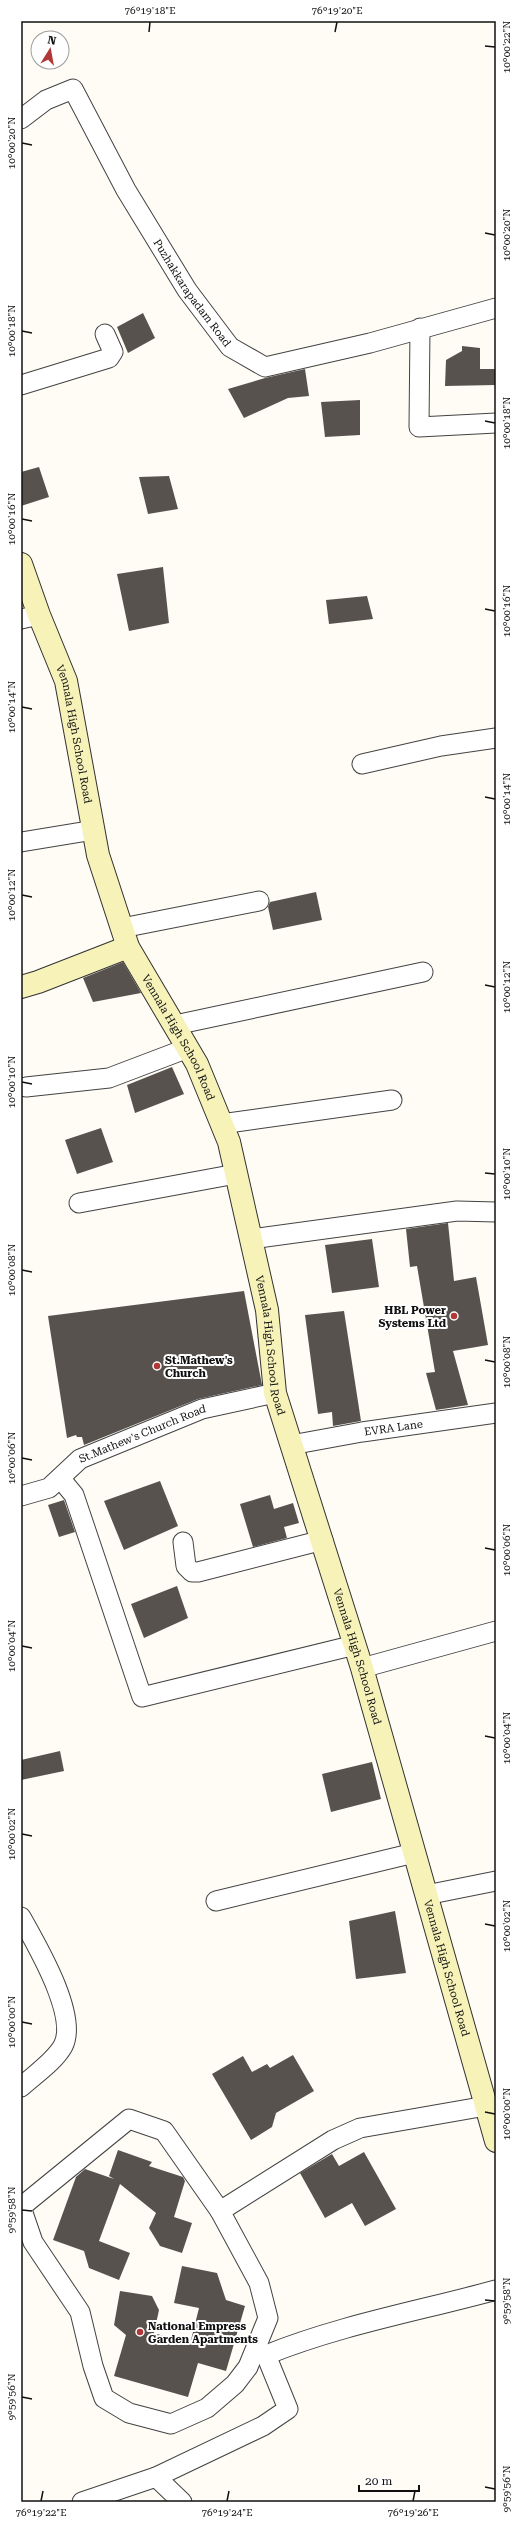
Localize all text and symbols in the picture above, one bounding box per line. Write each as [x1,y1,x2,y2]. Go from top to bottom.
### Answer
text: 76°19'18"E [124,5,176,16]
text: 76°19'20"E [311,5,363,16]
text: 10°00'22"N [501,21,512,73]
north arrow [30,30,70,70]
text: N [46,33,58,48]
text: 10°00'20"N [6,117,17,169]
text: 10°00'20"N [501,209,512,261]
street label: Puzhakkarapadam Road [150,237,233,349]
text: 10°00'18"N [6,305,17,357]
text: 10°00'18"N [501,397,512,449]
text: 10°00'16"N [6,493,17,545]
text: 10°00'16"N [501,585,512,637]
street label: Vennala High School Road [53,663,94,805]
text: 10°00'14"N [6,681,17,733]
text: 10°00'14"N [501,773,512,825]
text: 10°00'12"N [6,869,17,921]
text: 10°00'12"N [501,961,512,1013]
street label: Vennala High School Road [139,973,217,1103]
text: 10°00'10"N [6,1056,17,1108]
text: 10°00'10"N [501,1148,512,1200]
text: 10°00'08"N [6,1244,17,1296]
street label: Vennala High School Road [252,1274,288,1417]
place label: HBL Power Systems Ltd [379,1304,447,1330]
marker: HBL Power Systems Ltd [449,1311,459,1321]
text: 10°00'08"N [501,1336,512,1388]
place label: St.Mathew's Church [165,1354,233,1380]
marker: St.Mathew's Church [152,1361,162,1371]
street label: St.Mathew's Church Road [77,1402,207,1466]
street label: EVRA Lane [363,1417,424,1439]
text: 10°00'06"N [6,1432,17,1484]
text: 10°00'06"N [501,1524,512,1576]
street label: Vennala High School Road [330,1587,384,1726]
text: 10°00'04"N [6,1620,17,1672]
text: 10°00'04"N [501,1712,512,1764]
text: 10°00'02"N [6,1808,17,1860]
street label: Vennala High School Road [421,1898,472,2038]
text: 10°00'02"N [501,1900,512,1952]
text: 10°00'00"N [6,1996,17,2048]
text: 10°00'00"N [501,2088,512,2140]
text: 9°59'58"N [6,2186,17,2234]
text: 9°59'58"N [501,2277,512,2325]
place label: National Empress Garden Apartments [148,2320,258,2346]
marker: National Empress Garden Apartments [135,2327,145,2337]
text: 9°59'56"N [6,2373,17,2421]
text: 9°59'56"N [501,2465,512,2513]
scale bar [359,2467,419,2493]
text: 20 m [365,2474,392,2488]
text: 76°19'22"E [15,2507,67,2518]
text: 76°19'24"E [201,2507,253,2518]
text: 76°19'26"E [387,2507,439,2518]

